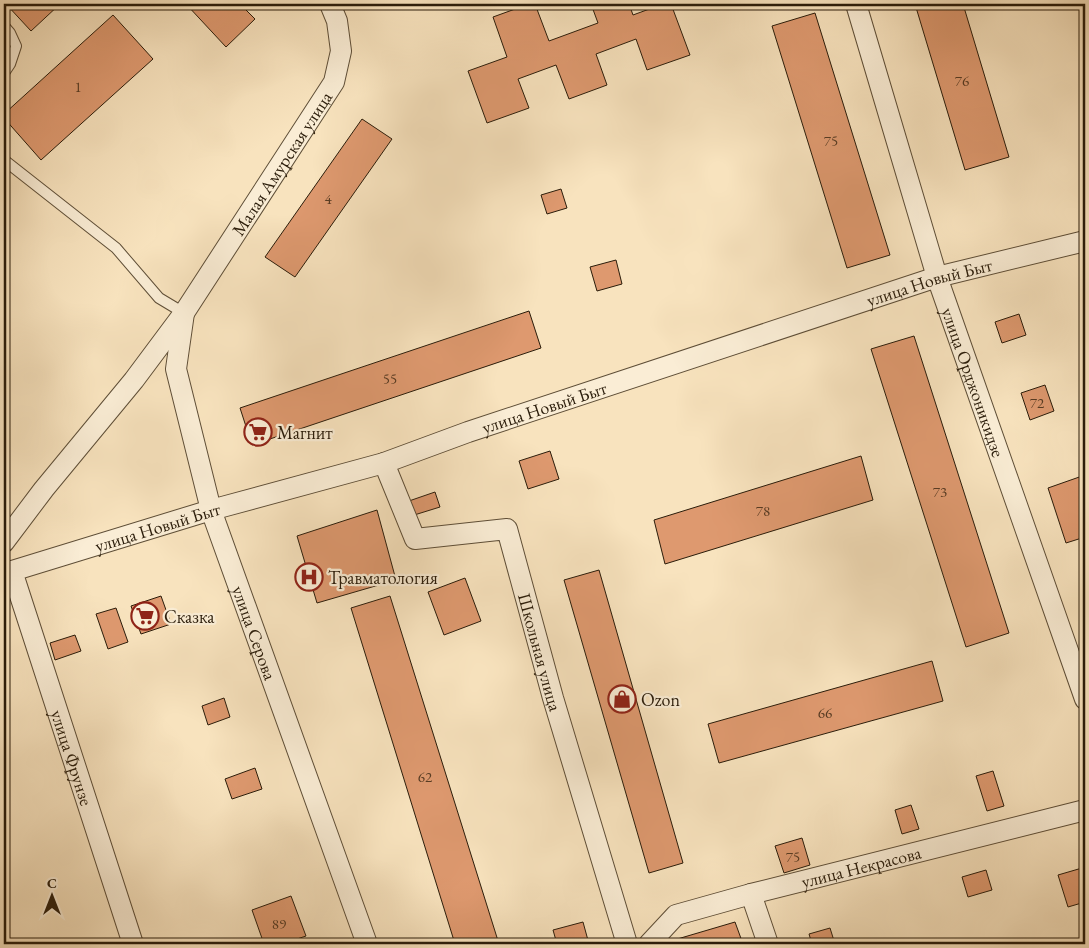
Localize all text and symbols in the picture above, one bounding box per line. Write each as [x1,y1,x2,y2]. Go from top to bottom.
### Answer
house number: 76 [955,71,969,90]
house number: 1 [74,77,82,96]
street label: Малая Амурская улица [226,86,337,240]
house number: 75 [824,131,838,150]
house number: 4 [324,189,332,208]
street label: улица Новый Быт [863,252,995,311]
street label: улица Орджоникидзе [937,304,1011,460]
house number: 55 [383,369,397,388]
street label: улица Новый Быт [479,375,610,438]
house number: 72 [1030,393,1045,412]
supermarket icon: Магнит [243,417,273,447]
place label: Магнит [277,421,333,444]
house number: 73 [933,482,947,501]
street label: улица Новый Быт [92,496,223,556]
house number: 78 [756,501,770,520]
hospital icon: Травматология [294,562,324,592]
place label: Травматология [328,566,438,589]
street label: улица Серова [228,582,283,684]
street label: Школьная улица [513,590,568,714]
supermarket icon: Сказка [130,601,160,631]
place label: Сказка [164,605,215,628]
shop icon: Ozon [607,684,637,714]
place label: Ozon [641,688,680,711]
house number: 66 [818,703,832,722]
street label: улица Фрунзе [46,707,99,808]
house number: 62 [418,767,433,786]
street label: улица Некрасова [799,840,924,892]
house number: 75 [786,847,800,866]
north arrow [28,870,78,920]
text: С [47,874,57,892]
house number: 89 [272,914,286,933]

